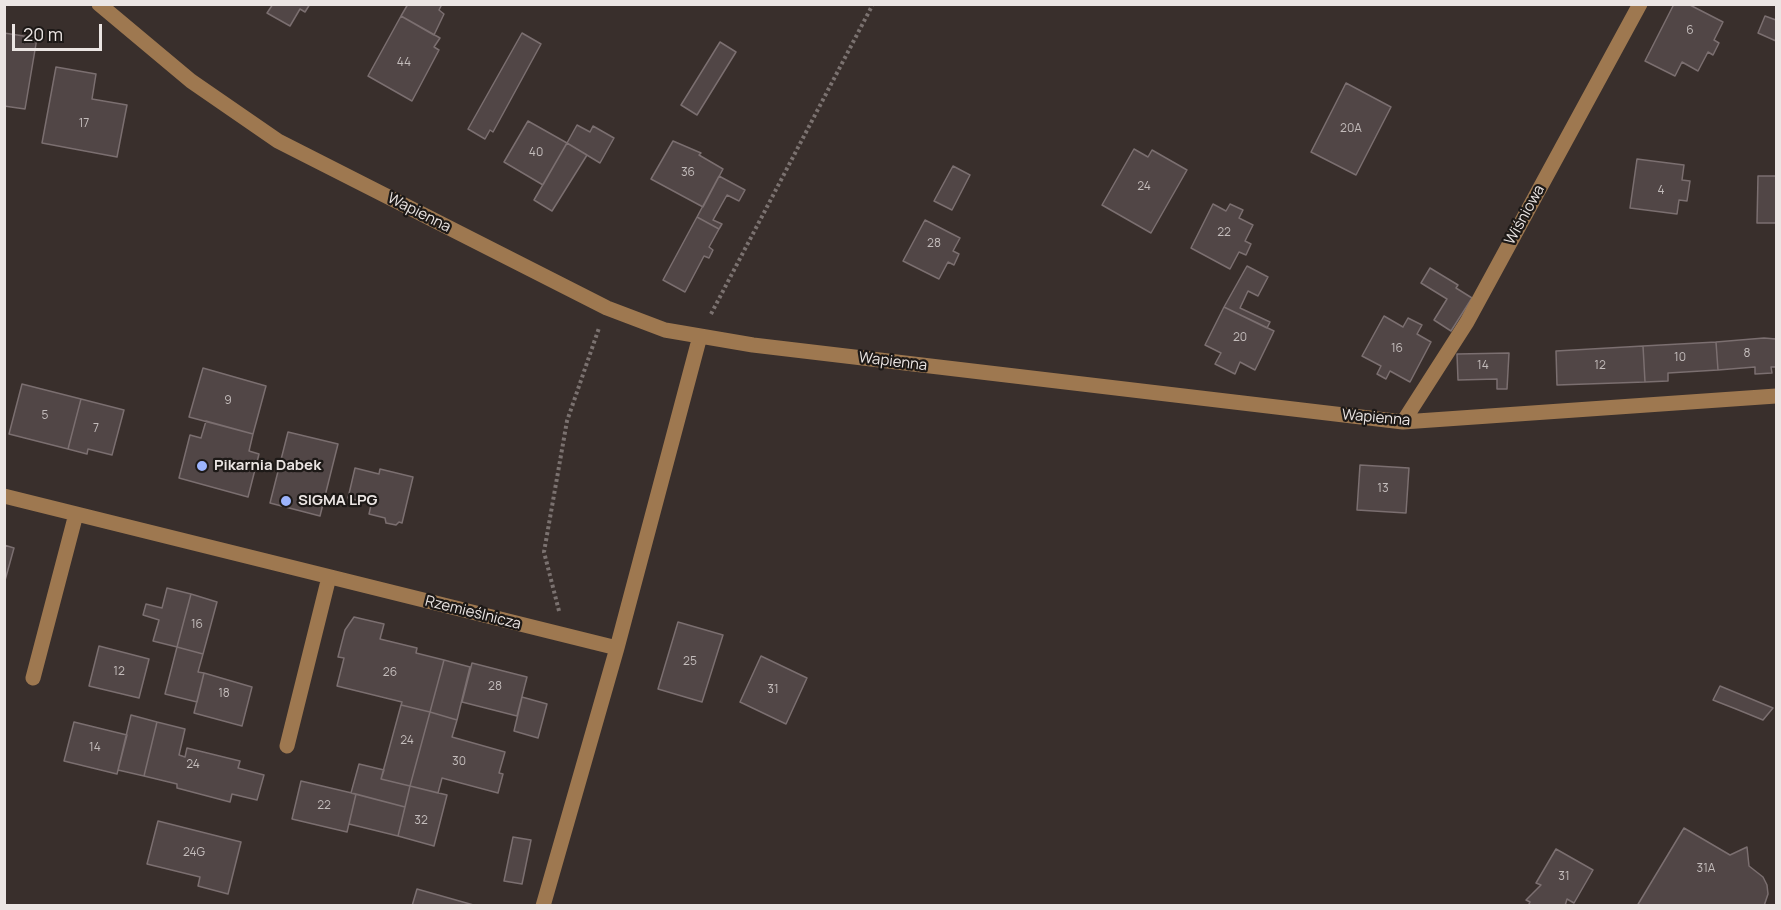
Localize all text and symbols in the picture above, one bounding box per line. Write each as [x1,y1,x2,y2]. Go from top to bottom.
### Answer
scale bar [15,12,105,50]
text: 20 m [23,22,63,46]
house number: 6 [1686,24,1694,38]
house number: 44 [397,56,411,70]
house number: 17 [79,117,89,131]
house number: 20A [1340,122,1362,136]
house number: 40 [529,146,543,160]
house number: 36 [681,166,695,180]
house number: 24 [1137,180,1151,194]
street label: Wiśniowa [1501,182,1549,248]
house number: 4 [1657,184,1665,198]
street label: Wapienna [384,189,454,237]
house number: 22 [1217,226,1231,240]
house number: 28 [927,237,941,251]
house number: 20 [1233,331,1247,345]
house number: 16 [1391,342,1403,356]
house number: 8 [1744,347,1750,361]
street label: Wapienna [858,349,928,375]
house number: 10 [1674,351,1686,365]
house number: 14 [1477,359,1489,373]
house number: 12 [1594,359,1606,373]
house number: 9 [224,394,232,408]
street label: Wapienna [1341,406,1411,430]
house number: 5 [42,409,48,423]
house number: 7 [93,422,99,436]
place label: Pikarnia Dabek [214,457,321,475]
marker: Pikarnia Dabek [195,459,209,473]
house number: 13 [1377,482,1389,496]
place label: SIGMA LPG [298,492,377,510]
marker: SIGMA LPG [279,494,293,508]
street label: Rzemieślnicza [423,592,523,634]
house number: 16 [191,618,203,632]
house number: 25 [683,655,697,669]
house number: 12 [113,665,125,679]
house number: 26 [383,666,397,680]
house number: 28 [488,680,502,694]
house number: 31 [767,683,779,697]
house number: 18 [218,687,230,701]
house number: 24 [400,734,414,748]
house number: 14 [89,741,101,755]
house number: 30 [452,755,466,769]
house number: 24 [186,758,200,772]
house number: 22 [317,799,331,813]
house number: 32 [414,814,428,828]
house number: 24G [183,846,205,860]
house number: 31A [1697,862,1715,876]
house number: 31 [1558,870,1570,884]

